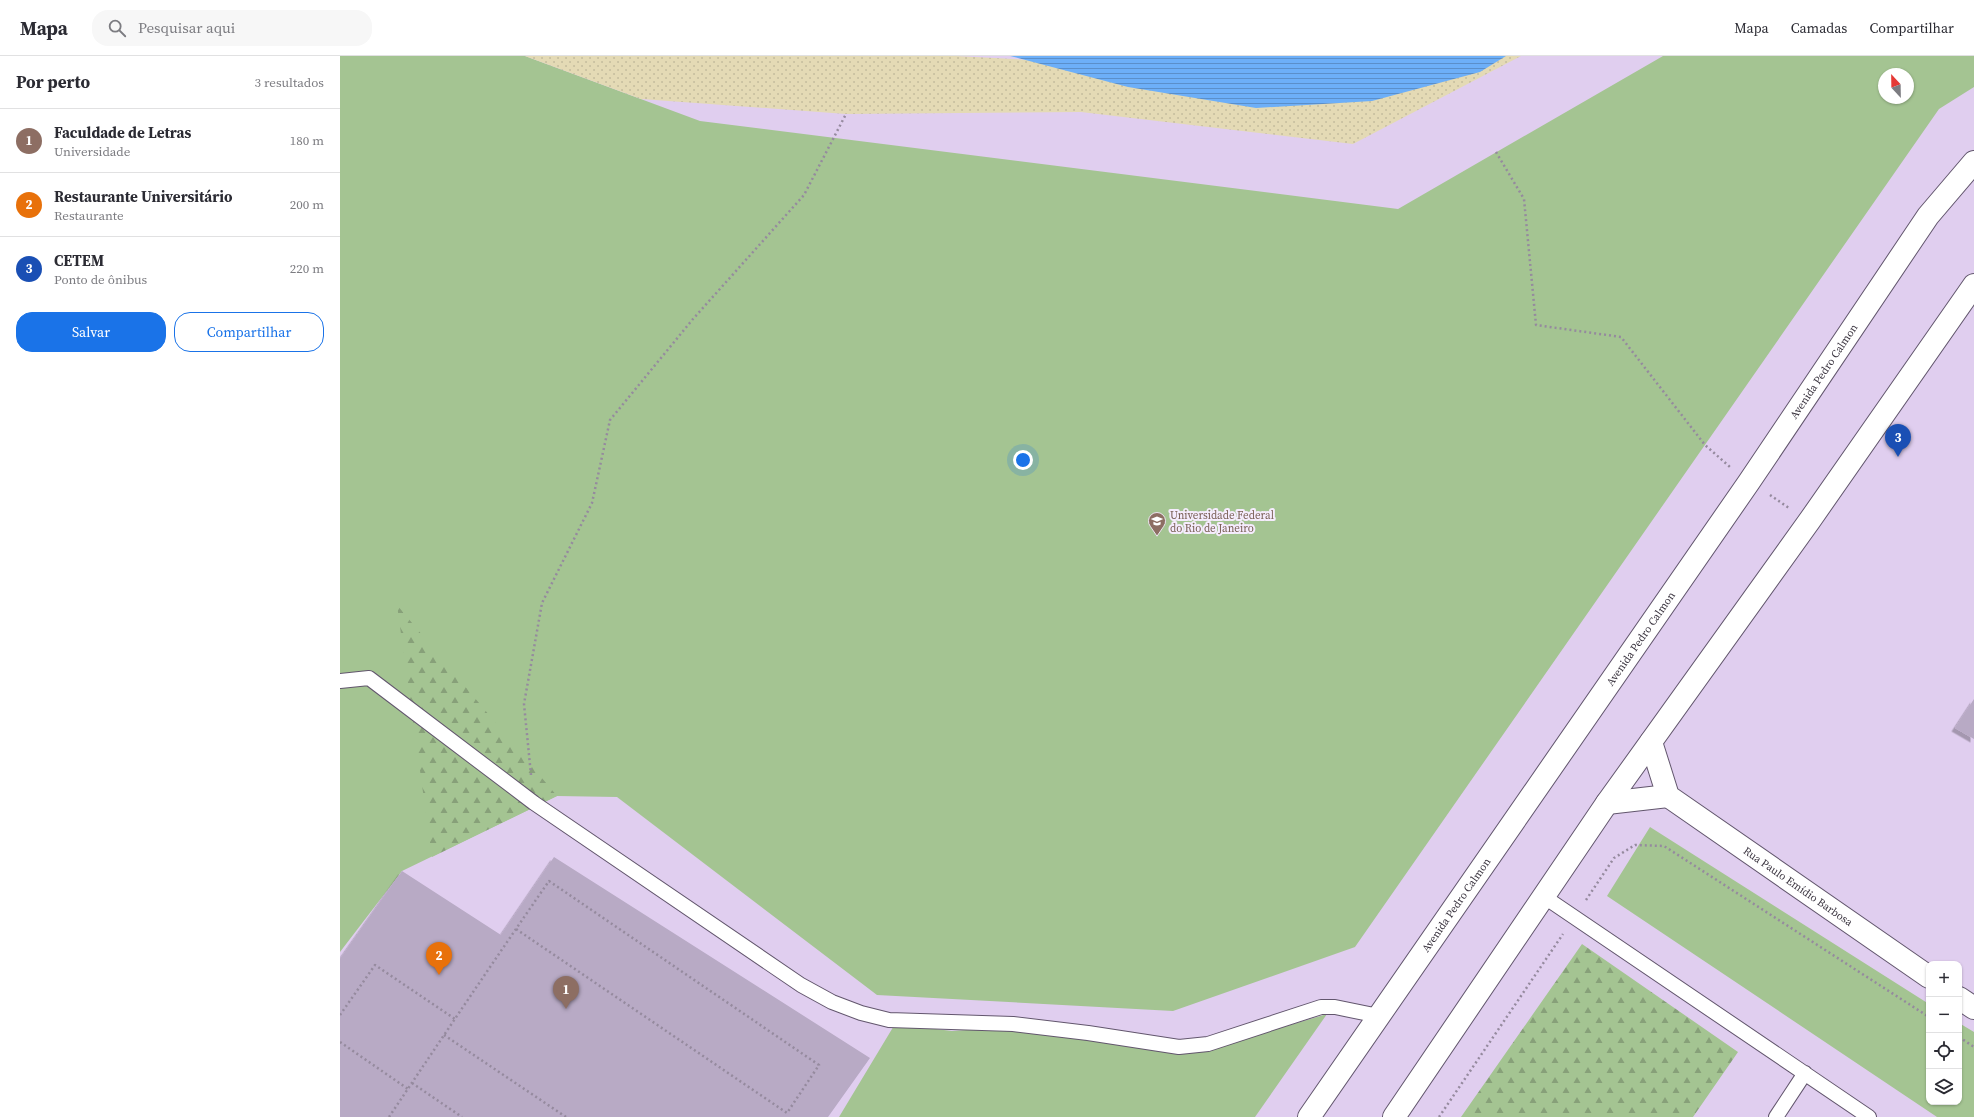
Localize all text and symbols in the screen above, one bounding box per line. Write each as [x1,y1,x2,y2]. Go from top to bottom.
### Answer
search box [92,10,372,46]
text: Mapa [20,15,68,41]
icon: search [106,17,128,39]
text: Pesquisar aqui [138,17,235,38]
text: Mapa [1734,18,1769,38]
text: Camadas [1791,18,1847,38]
text: Compartilhar [1869,18,1954,38]
north arrow [1878,68,1914,104]
text: Por perto [16,70,90,94]
text: 3 resultados [254,74,324,91]
text: Faculdade de Letras [54,122,191,143]
text: 1 [25,132,33,149]
text: 180 m [290,132,324,149]
text: Universidade [54,143,130,160]
text: Restaurante Universitário [54,186,233,207]
text: 2 [25,196,33,213]
text: 200 m [290,196,324,213]
text: Restaurante [54,207,124,224]
text: CETEM [54,250,104,271]
text: 3 [25,260,33,277]
text: 220 m [290,260,324,277]
text: Ponto de ônibus [54,271,147,288]
button: Salvar [16,312,166,352]
button: Compartilhar [174,312,324,352]
street label: Avenida Pedro Calmon [1787,321,1862,422]
pin: 3 [1885,424,1911,457]
your location [1013,450,1033,470]
place label: Universidade Federal do Rio de Janeiro [1170,508,1274,536]
school or university icon: Universidade Federal do Rio de Janeiro [1147,511,1167,536]
street label: Avenida Pedro Calmon [1603,588,1679,689]
street label: Rua Paulo Emídio Barbosa [1740,843,1856,930]
street label: Avenida Pedro Calmon [1418,855,1495,955]
pin: 2 [426,942,452,975]
map controls [1926,961,1962,1105]
button: + [1926,961,1962,997]
pin: 1 [553,976,579,1009]
button: − [1926,997,1962,1033]
button: locate [1926,1033,1962,1069]
button: layers [1926,1069,1962,1105]

